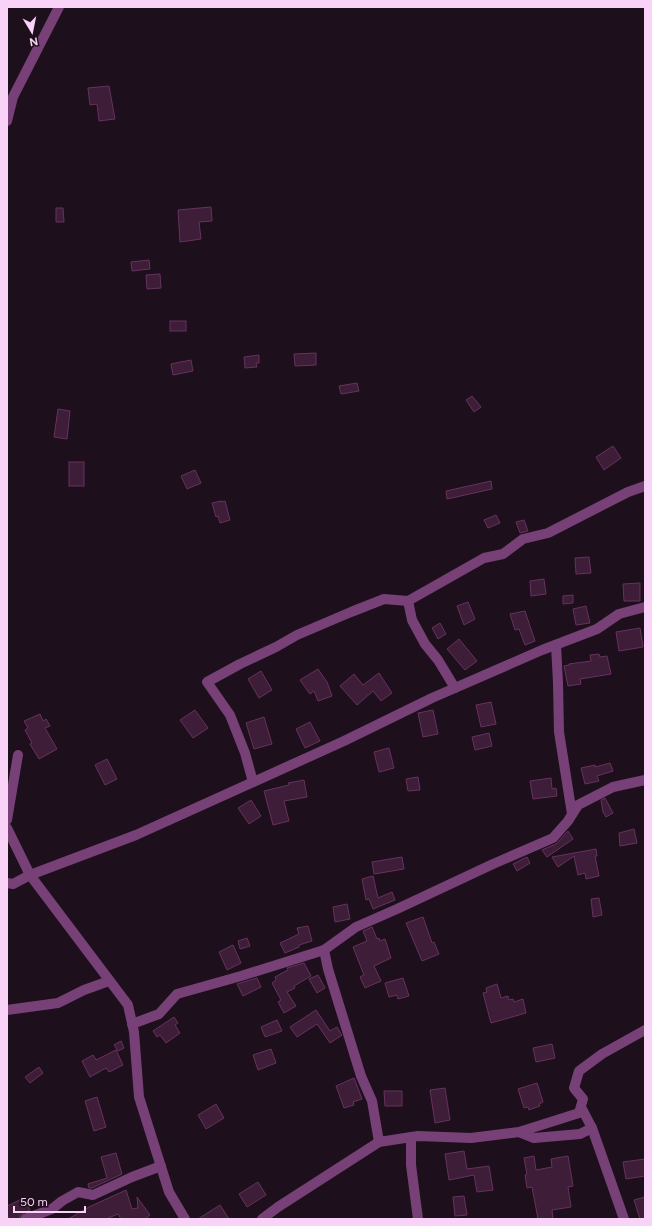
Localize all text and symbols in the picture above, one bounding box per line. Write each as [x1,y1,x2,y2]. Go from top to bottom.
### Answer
north arrow [12,12,52,52]
text: N [28,34,39,48]
scale bar [14,1188,85,1214]
text: 50 m [20,1195,48,1209]

